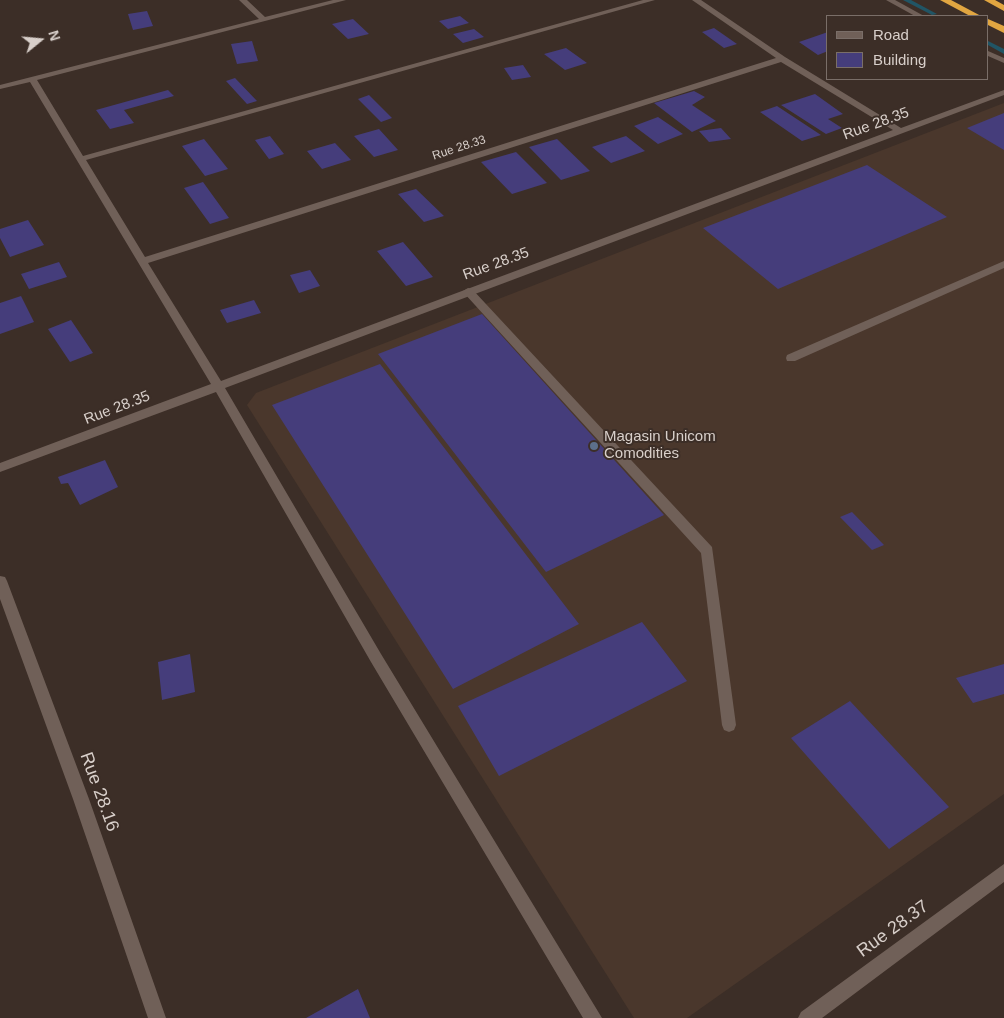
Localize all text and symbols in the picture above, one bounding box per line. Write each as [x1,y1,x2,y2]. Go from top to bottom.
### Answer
north arrow [15,15,65,65]
legend [826,15,989,80]
text: Road [873,26,909,43]
text: N [45,28,63,43]
text: Building [873,51,926,68]
street label: Rue 28.35 [840,104,912,144]
street label: Rue 28.33 [430,133,488,163]
street label: Rue 28.35 [460,244,532,284]
street label: Rue 28.35 [81,387,153,429]
place label: Magasin Unicom Comodities [604,428,716,463]
marker: Magasin Unicom Comodities [588,440,600,452]
street label: Rue 28.16 [75,749,123,835]
street label: Rue 28.37 [853,896,933,962]

